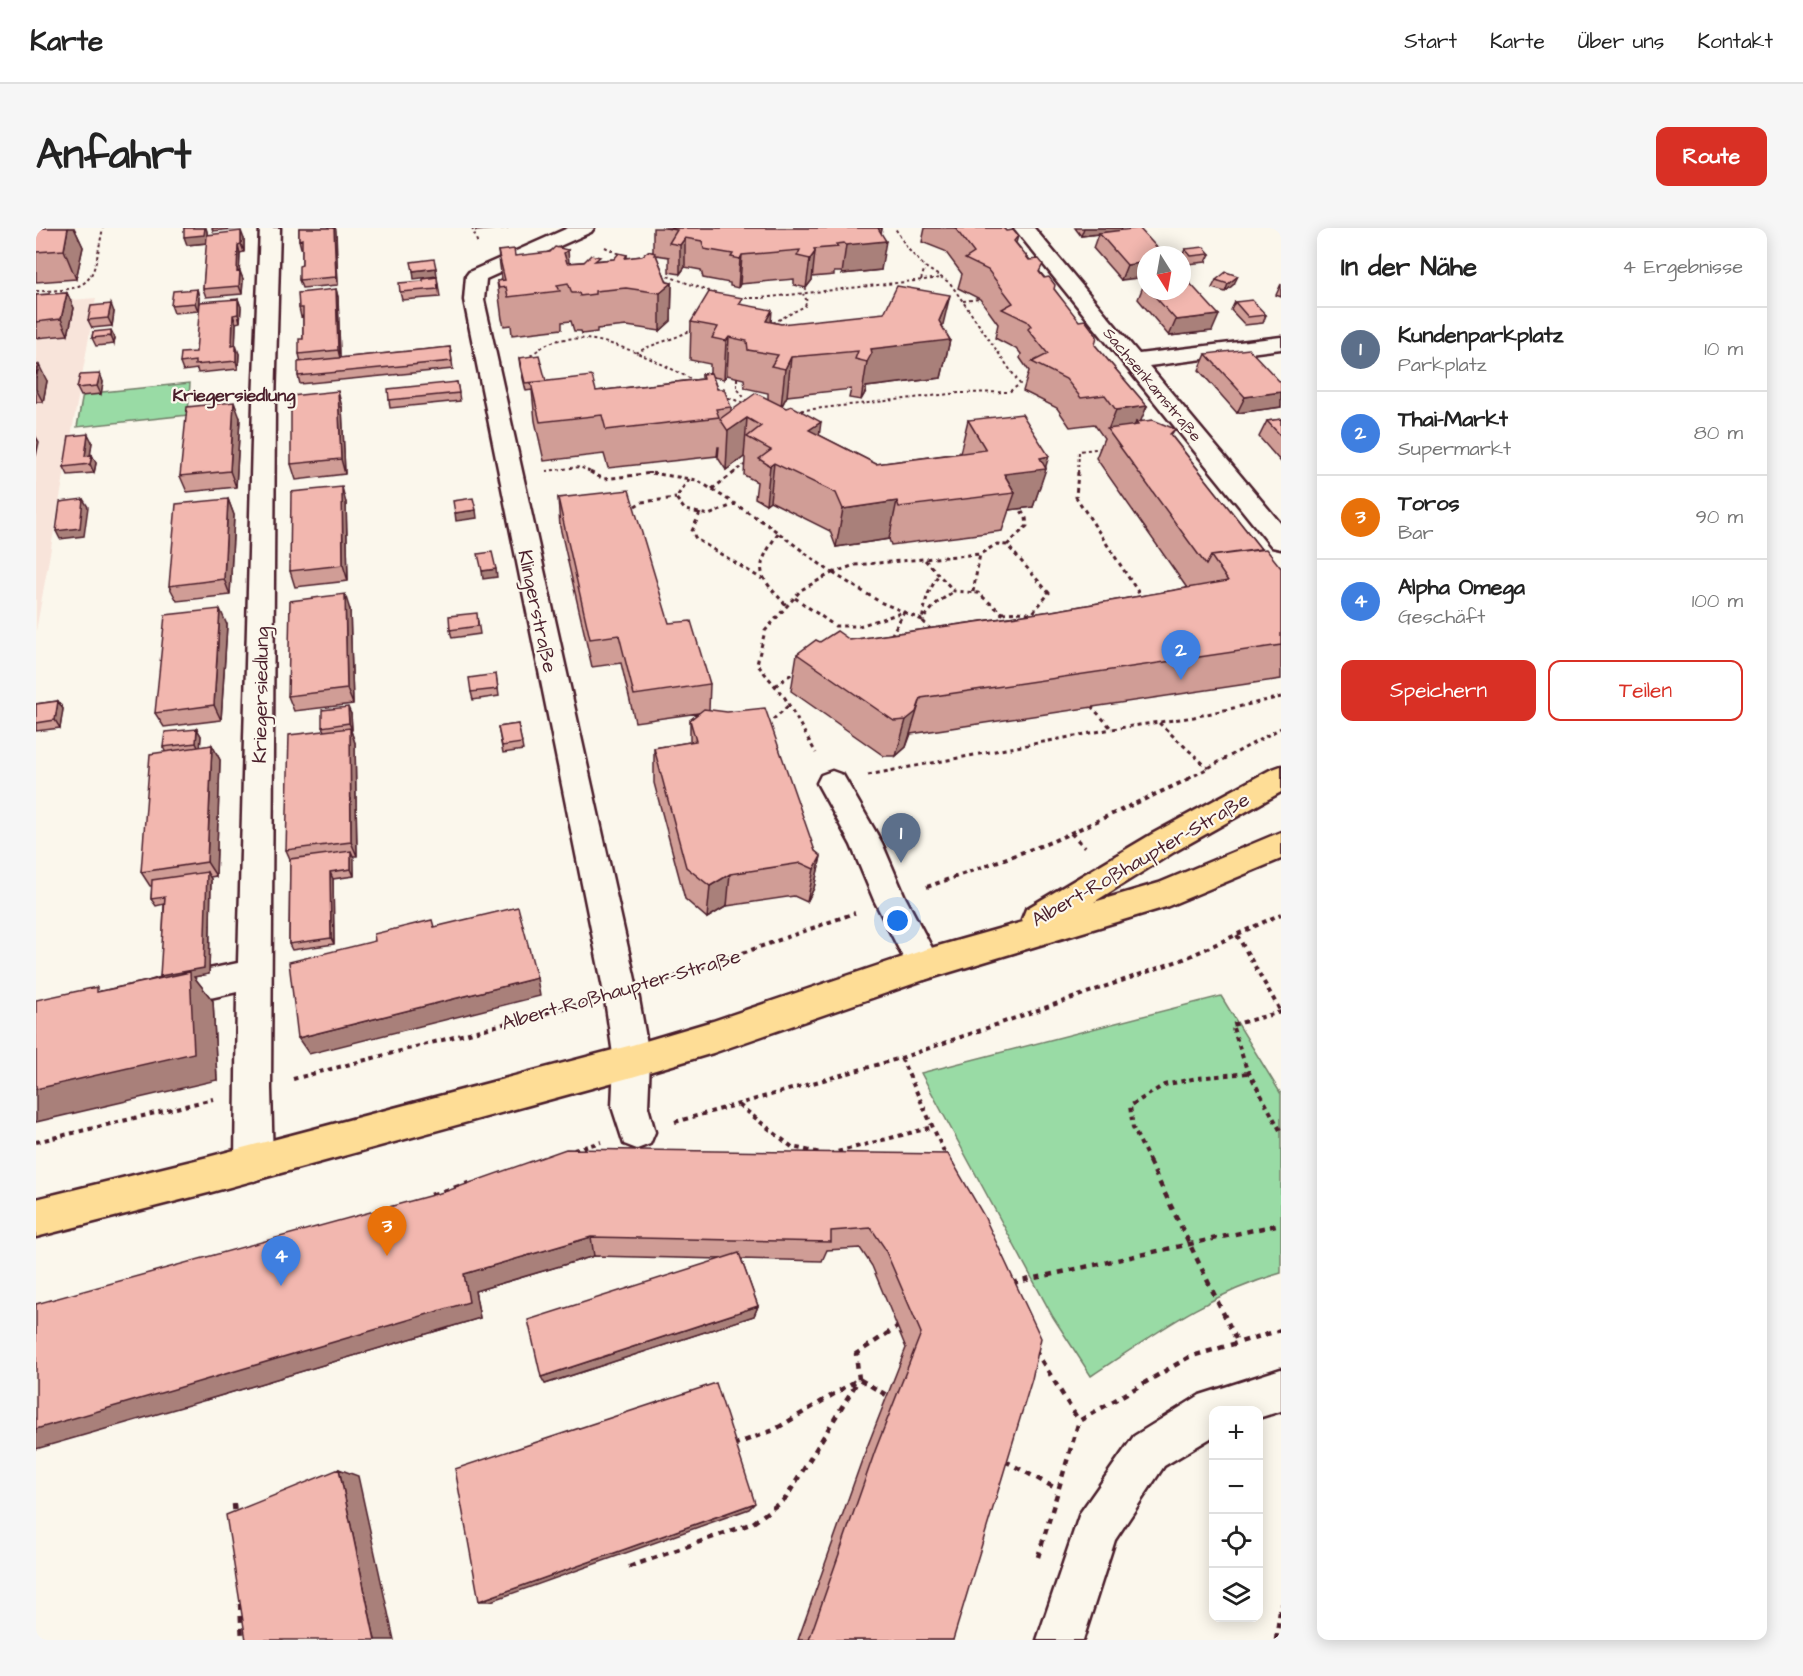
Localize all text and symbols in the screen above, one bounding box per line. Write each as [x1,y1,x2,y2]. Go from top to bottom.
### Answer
text: Karte [30,22,103,61]
text: Start [1404,27,1457,56]
text: Karte [1490,27,1545,56]
text: Über uns [1578,27,1664,56]
text: Kontakt [1697,27,1773,56]
text: Anfahrt [36,127,191,185]
button: Route [1656,127,1767,186]
north arrow [1137,246,1191,300]
text: In der Nähe [1341,249,1477,285]
text: 4 Ergebnisse [1622,253,1743,281]
text: Kundenparkplatz [1398,320,1563,351]
street label: Sachsenkamstraße [1098,323,1207,447]
text: 1 [1359,335,1362,363]
text: 10 m [1704,335,1743,363]
text: Parkplatz [1398,351,1487,379]
district label: Kriegersiedlung [172,383,296,409]
text: Thai-Markt [1398,404,1508,435]
text: 2 [1355,419,1366,447]
text: 80 m [1694,419,1743,447]
text: Supermarkt [1398,435,1511,463]
text: Toros [1398,488,1460,519]
text: 3 [1355,503,1366,531]
text: 90 m [1695,503,1743,531]
text: Bar [1398,519,1433,547]
street label: Klingerstraße [509,547,564,676]
text: Alpha Omega [1398,572,1525,603]
text: 4 [1354,587,1367,615]
text: 100 m [1692,587,1743,615]
text: Geschäft [1398,603,1485,631]
street label: Kriegersiedlung [246,626,277,764]
pin: 2 [1162,630,1200,680]
button: Speichern [1341,660,1536,721]
button: Teilen [1548,660,1743,721]
street label: Albert-Roßhaupter-Straße [1026,786,1255,934]
pin: 1 [882,814,920,863]
your location [883,906,912,935]
street label: Albert-Roßhaupter-Straße [498,942,744,1038]
pin: 3 [368,1206,406,1256]
pin: 4 [262,1236,300,1286]
map controls [1209,1406,1263,1622]
button: + [1209,1406,1263,1460]
button: − [1209,1460,1263,1514]
button: locate [1209,1514,1263,1568]
button: layers [1209,1568,1263,1622]

